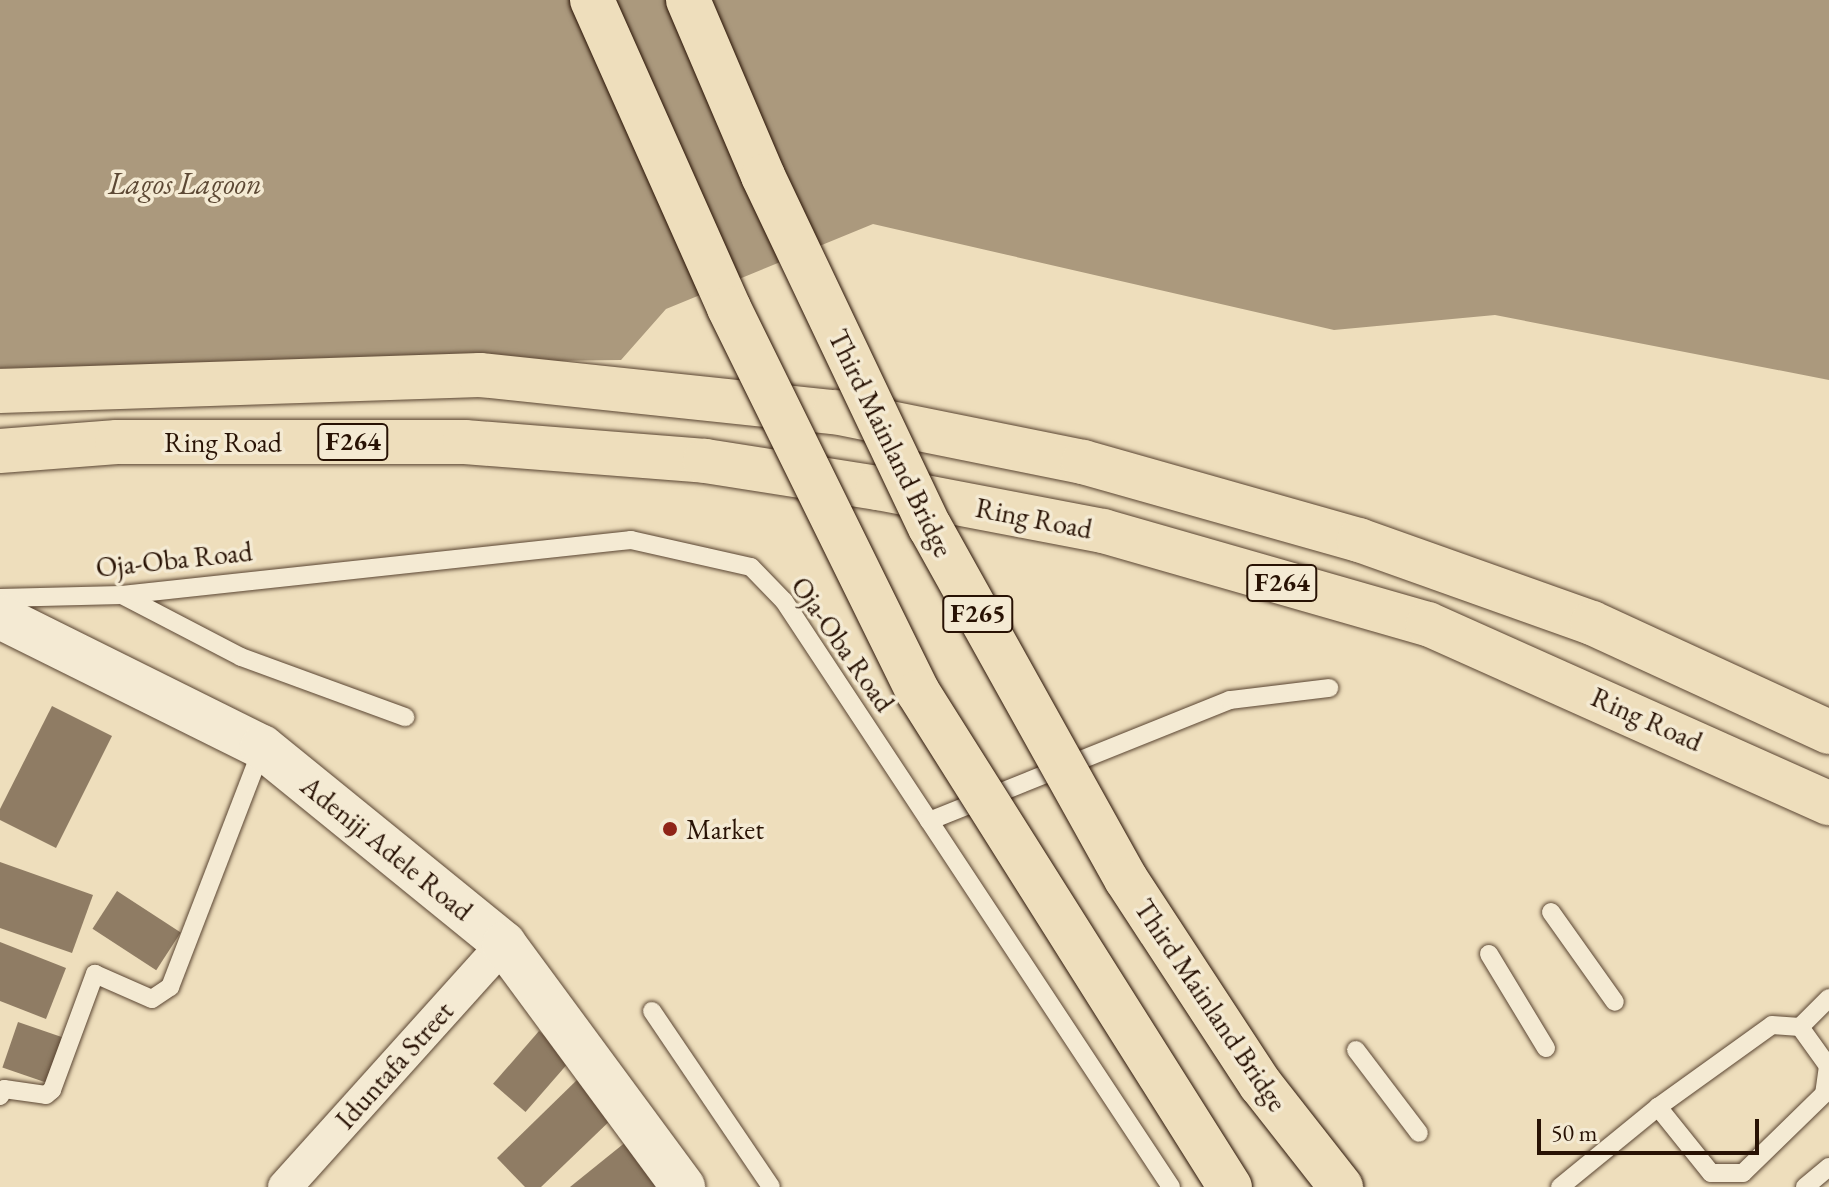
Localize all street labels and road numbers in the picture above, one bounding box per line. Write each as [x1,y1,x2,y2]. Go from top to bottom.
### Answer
street label: Third Mainland Bridge [821,324,961,562]
road number: F264 [317,420,389,464]
street label: Ring Road [164,425,282,459]
street label: Ring Road [973,490,1095,546]
street label: Oja-Oba Road [94,534,254,584]
road number: F264 [1246,561,1318,605]
street label: Oja-Oba Road [784,570,902,718]
road number: F265 [942,592,1014,636]
street label: Ring Road [1586,680,1708,758]
street label: Adeniji Adele Road [294,768,480,928]
street label: Third Mainland Bridge [1127,892,1295,1118]
street label: Iduntafa Street [328,994,460,1136]

